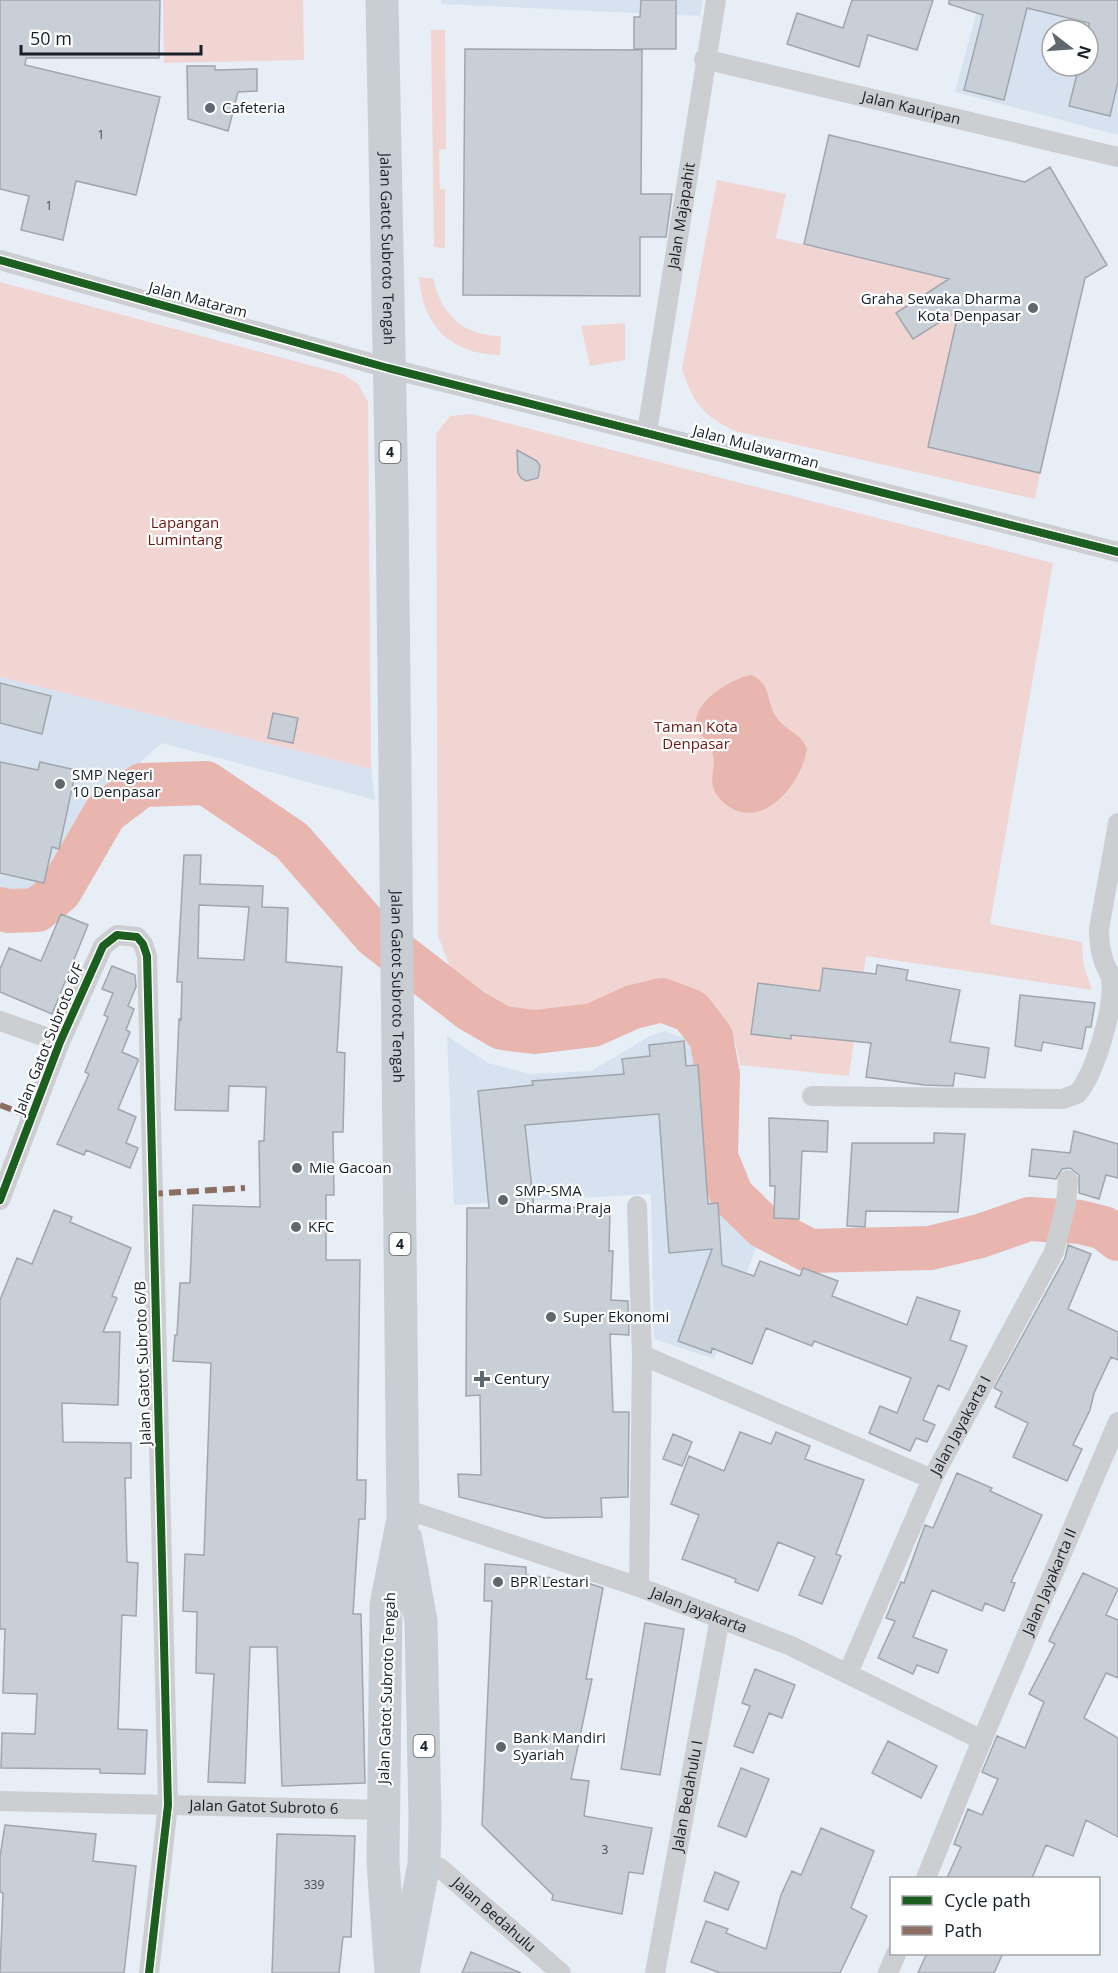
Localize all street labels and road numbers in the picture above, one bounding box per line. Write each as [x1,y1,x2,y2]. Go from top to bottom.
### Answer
street label: Jalan Kauripan [858,85,963,128]
street label: Jalan Gatot Subroto Tengah [376,151,400,345]
street label: Jalan Majapahit [662,161,699,272]
street label: Jalan Mataram [145,276,250,322]
street label: Jalan Mulawarman [689,419,822,473]
road number: 4 [380,441,400,463]
street label: Jalan Gatot Subroto Tengah [387,889,409,1083]
street label: Jalan Gatot Subroto 6/F [8,959,88,1119]
road number: 4 [390,1233,410,1255]
street label: Jalan Gatot Subroto 6/B [129,1281,155,1447]
street label: Jalan Jayakarta I [924,1372,995,1480]
street label: Jalan Jayakarta II [1016,1525,1080,1640]
street label: Jalan Jayakarta [646,1581,750,1637]
street label: Jalan Gatot Subroto Tengah [373,1592,399,1786]
road number: 4 [414,1735,434,1757]
street label: Jalan Bedahulu I [666,1738,706,1855]
street label: Jalan Gatot Subroto 6 [187,1794,339,1818]
street label: Jalan Bedahulu [447,1871,541,1956]

